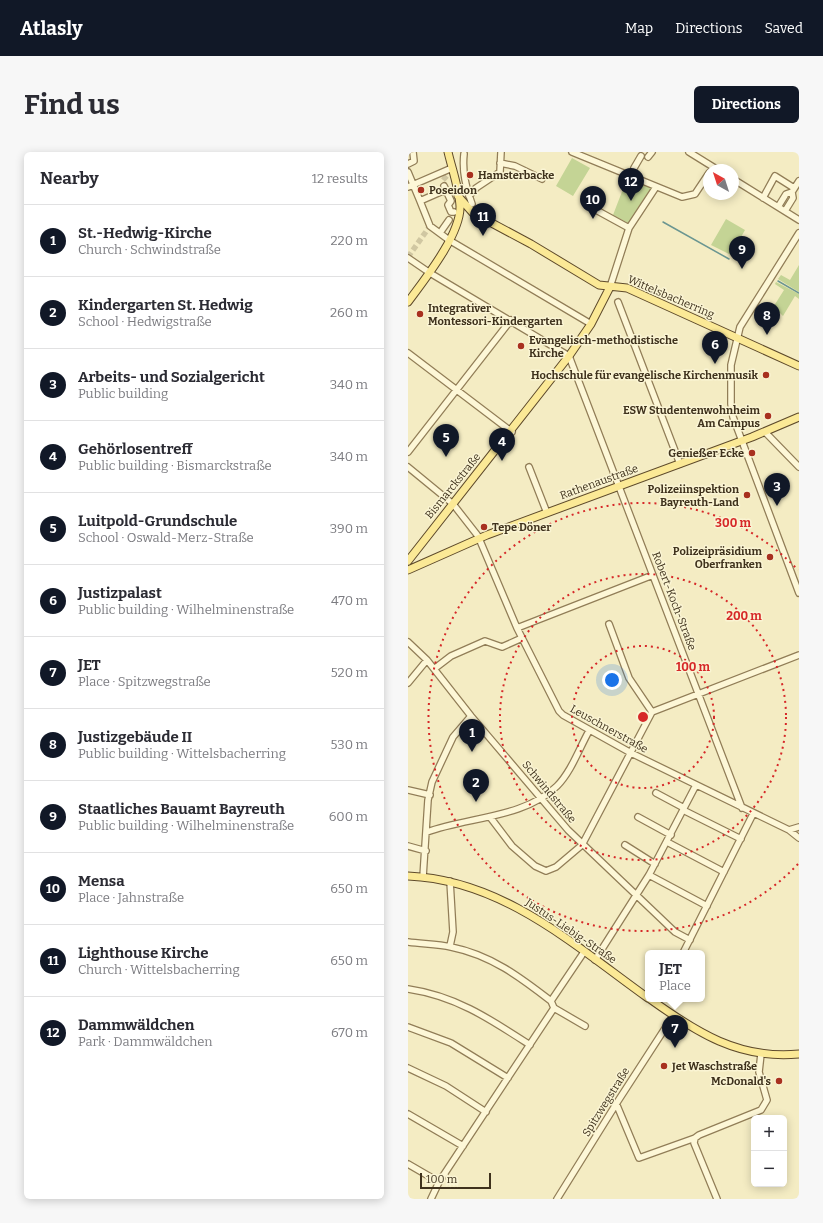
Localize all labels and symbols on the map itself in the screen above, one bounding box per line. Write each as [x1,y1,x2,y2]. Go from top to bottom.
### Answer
north arrow [703,164,739,200]
pin: 12 [618,168,644,201]
place label: Hamsterbacke [478,169,554,182]
marker: Hamsterbacke [465,170,475,180]
place label: Poseidon [429,184,477,197]
marker: Poseidon [416,185,426,195]
pin: 10 [580,186,606,219]
pin: 11 [470,203,496,236]
pin: 9 [729,236,755,269]
street label: Wittelsbacherring [626,273,716,321]
place label: Integrativer Montessori-Kindergarten [428,302,563,328]
pin: 8 [754,302,780,335]
marker: Integrativer Montessori-Kindergarten [415,309,425,319]
pin: 6 [702,331,728,364]
place label: Evangelisch-methodistische Kirche [529,334,678,360]
marker: Evangelisch-methodistische Kirche [516,341,526,351]
place label: Hochschule für evangelische Kirchenmusik [531,369,758,382]
marker: Hochschule für evangelische Kirchenmusik [761,370,771,380]
place label: ESW Studentenwohnheim Am Campus [623,404,761,430]
marker: ESW Studentenwohnheim Am Campus [763,411,773,421]
pin: 5 [433,424,459,457]
pin: 4 [489,428,515,461]
place label: Genießer Ecke [668,447,744,460]
marker: Genießer Ecke [747,448,757,458]
street label: Bismarckstraße [423,451,483,521]
street label: Rathenaustraße [558,462,640,502]
pin: 3 [764,473,790,506]
place label: Polizeiinspektion Bayreuth-Land [648,483,739,509]
marker: Polizeiinspektion Bayreuth-Land [742,490,752,500]
text: 300 m [715,516,751,530]
place label: Tepe Döner [492,521,552,534]
marker: Tepe Döner [479,522,489,532]
place label: Polizeipräsidium Oberfranken [673,545,762,571]
street label: Robert-Koch-Straße [649,550,699,652]
marker: Polizeipräsidium Oberfranken [765,552,775,562]
text: 200 m [726,609,762,623]
text: 100 m [676,660,711,674]
your location [602,670,622,690]
street label: Leuschnerstraße [568,702,650,756]
centre of rings [636,710,650,724]
pin: 1 [459,719,485,752]
street label: Schwindstraße [519,758,579,826]
pin: 2 [463,769,489,802]
street label: Justus-Liebig-Straße [522,895,619,966]
pin: 7 [662,1015,688,1048]
place label: Jet Waschstraße [671,1060,757,1073]
marker: Jet Waschstraße [659,1061,669,1071]
street label: Spitzwegstraße [580,1065,632,1139]
place label: McDonald's [711,1075,772,1088]
marker: McDonald's [774,1076,784,1086]
scale bar [420,1171,491,1190]

